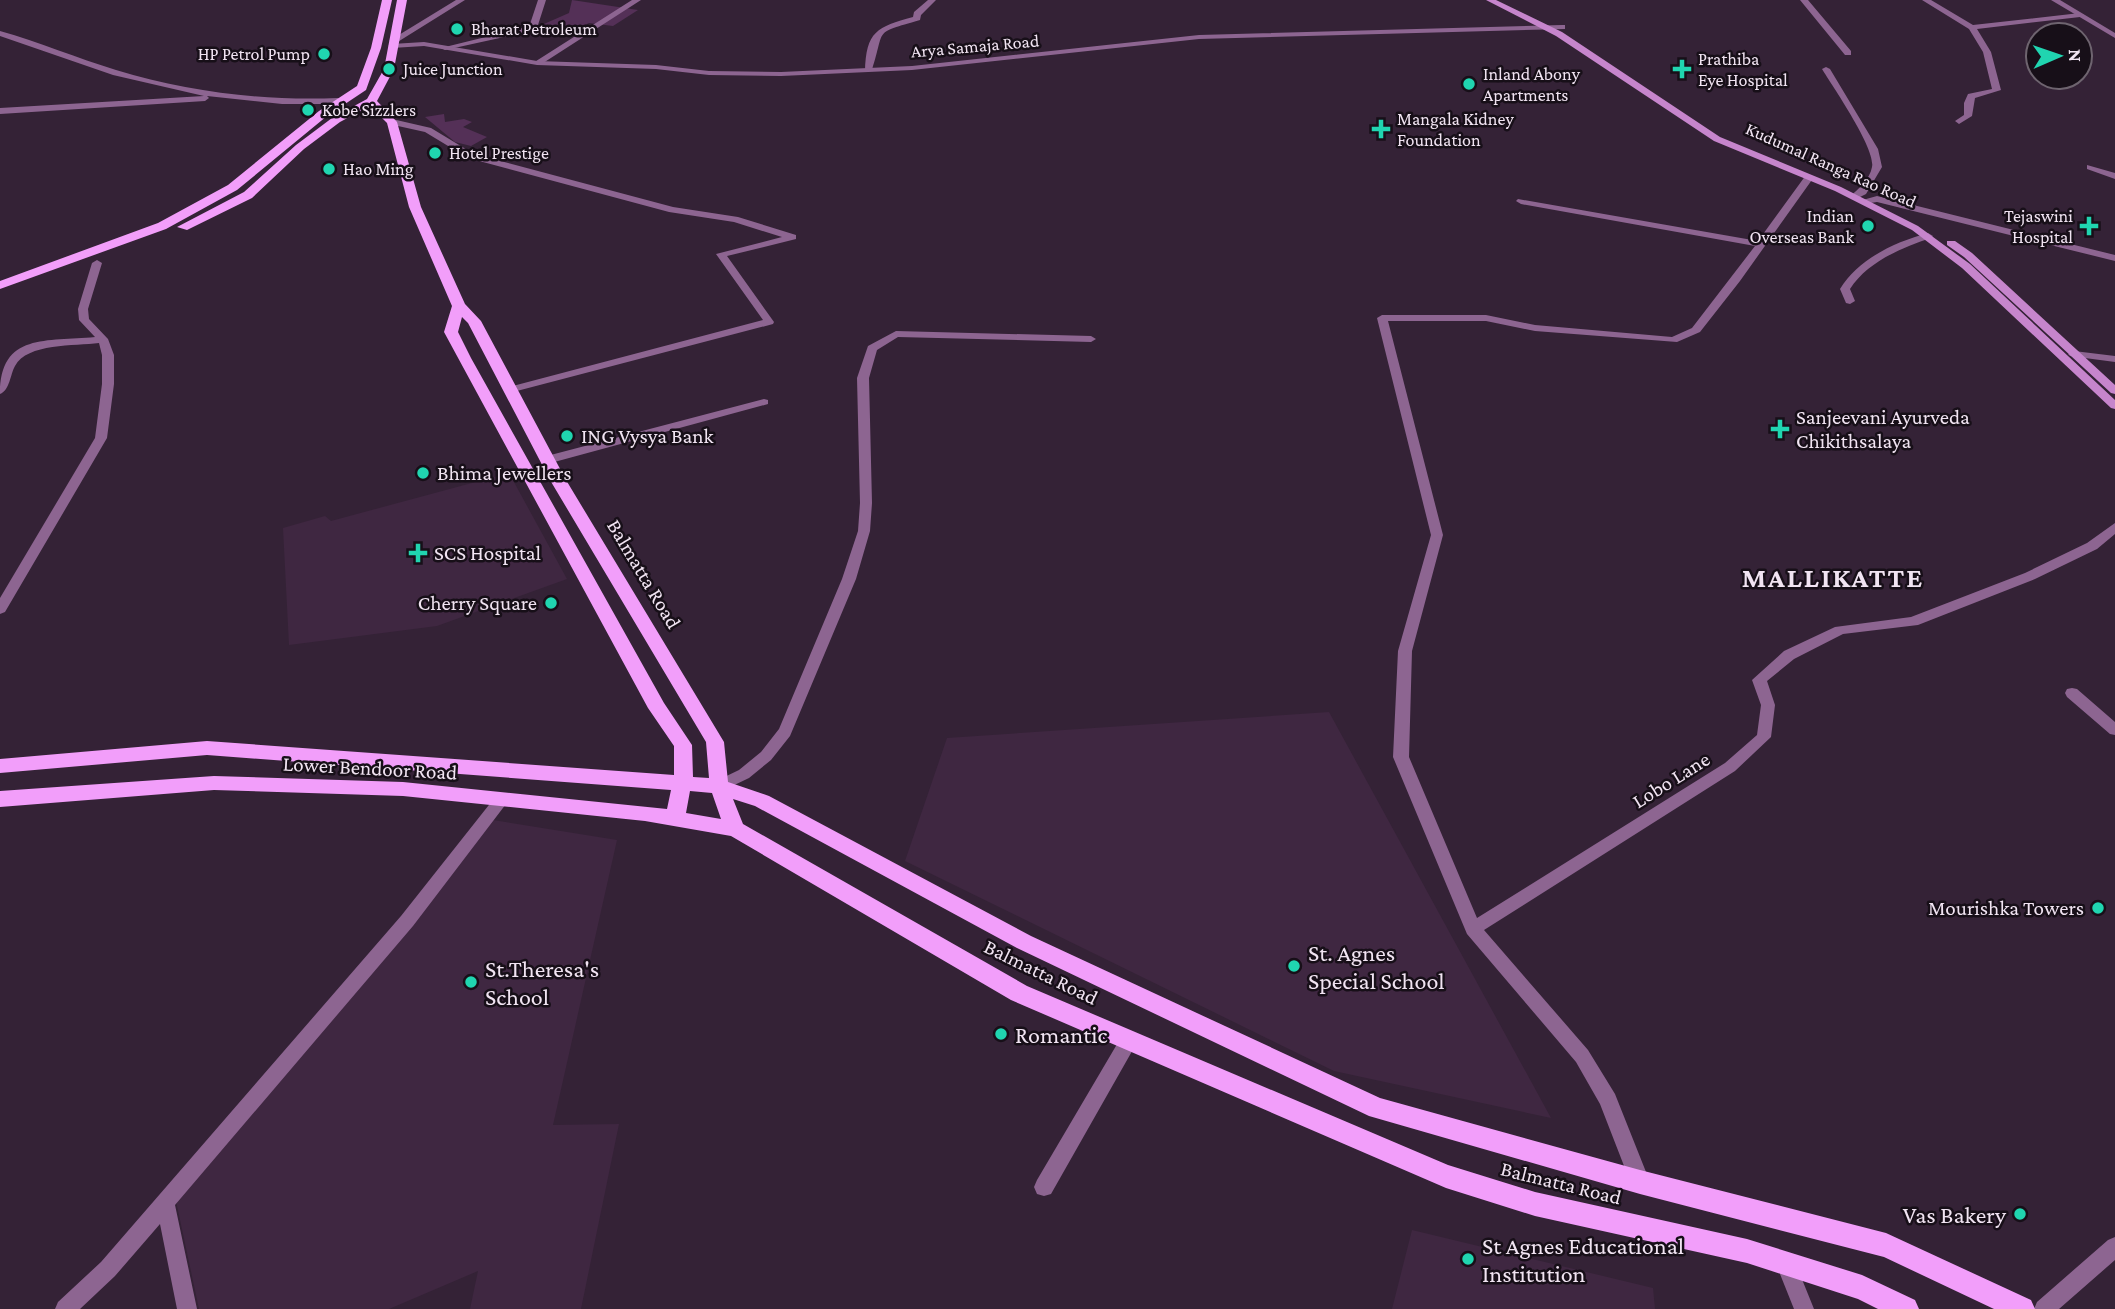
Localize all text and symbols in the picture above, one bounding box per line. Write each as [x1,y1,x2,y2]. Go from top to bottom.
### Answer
place label: Bharat Petroleum [471,19,597,39]
marker: Bharat Petroleum [449,21,465,37]
north arrow [2024,21,2094,91]
street label: Arya Samaja Road [910,30,1041,63]
place label: HP Petrol Pump [198,44,310,64]
marker: HP Petrol Pump [316,46,332,62]
place label: Prathiba Eye Hospital [1698,49,1788,90]
text: N [2065,49,2086,62]
place label: Juice Junction [401,59,503,79]
marker: Prathiba Eye Hospital [1672,59,1692,79]
marker: Juice Junction [381,61,397,77]
place label: Inland Abony Apartments [1483,64,1581,105]
marker: Inland Abony Apartments [1461,76,1477,92]
place label: Kobe Sizzlers [322,100,416,120]
marker: Kobe Sizzlers [300,102,316,118]
place label: Mangala Kidney Foundation [1397,109,1514,150]
street label: Kudumal Ranga Rao Road [1743,118,1920,212]
marker: Mangala Kidney Foundation [1371,119,1391,139]
place label: Hotel Prestige [449,143,549,163]
marker: Hotel Prestige [427,145,443,161]
place label: Hao Ming [343,159,414,179]
marker: Hao Ming [321,161,337,177]
place label: Indian Overseas Bank [1749,206,1854,247]
place label: Tejaswini Hospital [2004,206,2073,247]
marker: Tejaswini Hospital [2079,216,2099,236]
marker: Indian Overseas Bank [1860,218,1876,234]
place label: Sanjeevani Ayurveda Chikithsalaya [1796,405,1970,453]
marker: Sanjeevani Ayurveda Chikithsalaya [1770,419,1790,439]
place label: ING Vysya Bank [581,424,713,448]
marker: ING Vysya Bank [559,428,575,444]
place label: Bhima Jewellers [437,461,572,485]
marker: Bhima Jewellers [415,465,431,481]
street label: Balmatta Road [602,515,686,633]
place label: SCS Hospital [434,541,541,565]
marker: SCS Hospital [408,543,428,563]
district label: MALLIKATTE [1742,562,1924,593]
place label: Cherry Square [418,591,537,615]
marker: Cherry Square [543,595,559,611]
street label: Lobo Lane [1628,747,1714,813]
street label: Lower Bendoor Road [282,751,458,785]
place label: Mourishka Towers [1928,896,2084,920]
marker: Mourishka Towers [2090,900,2106,916]
street label: Balmatta Road [980,934,1102,1010]
place label: St. Agnes Special School [1308,939,1445,994]
place label: St.Theresa's School [485,955,599,1010]
marker: St. Agnes Special School [1286,958,1302,974]
marker: St.Theresa's School [463,974,479,990]
place label: Romantic [1015,1021,1107,1048]
marker: Romantic [993,1026,1009,1042]
street label: Balmatta Road [1498,1156,1624,1210]
place label: Vas Bakery [1903,1201,2007,1228]
marker: Vas Bakery [2012,1206,2028,1222]
place label: St Agnes Educational Institution [1482,1232,1684,1287]
marker: St Agnes Educational Institution [1460,1251,1476,1267]

